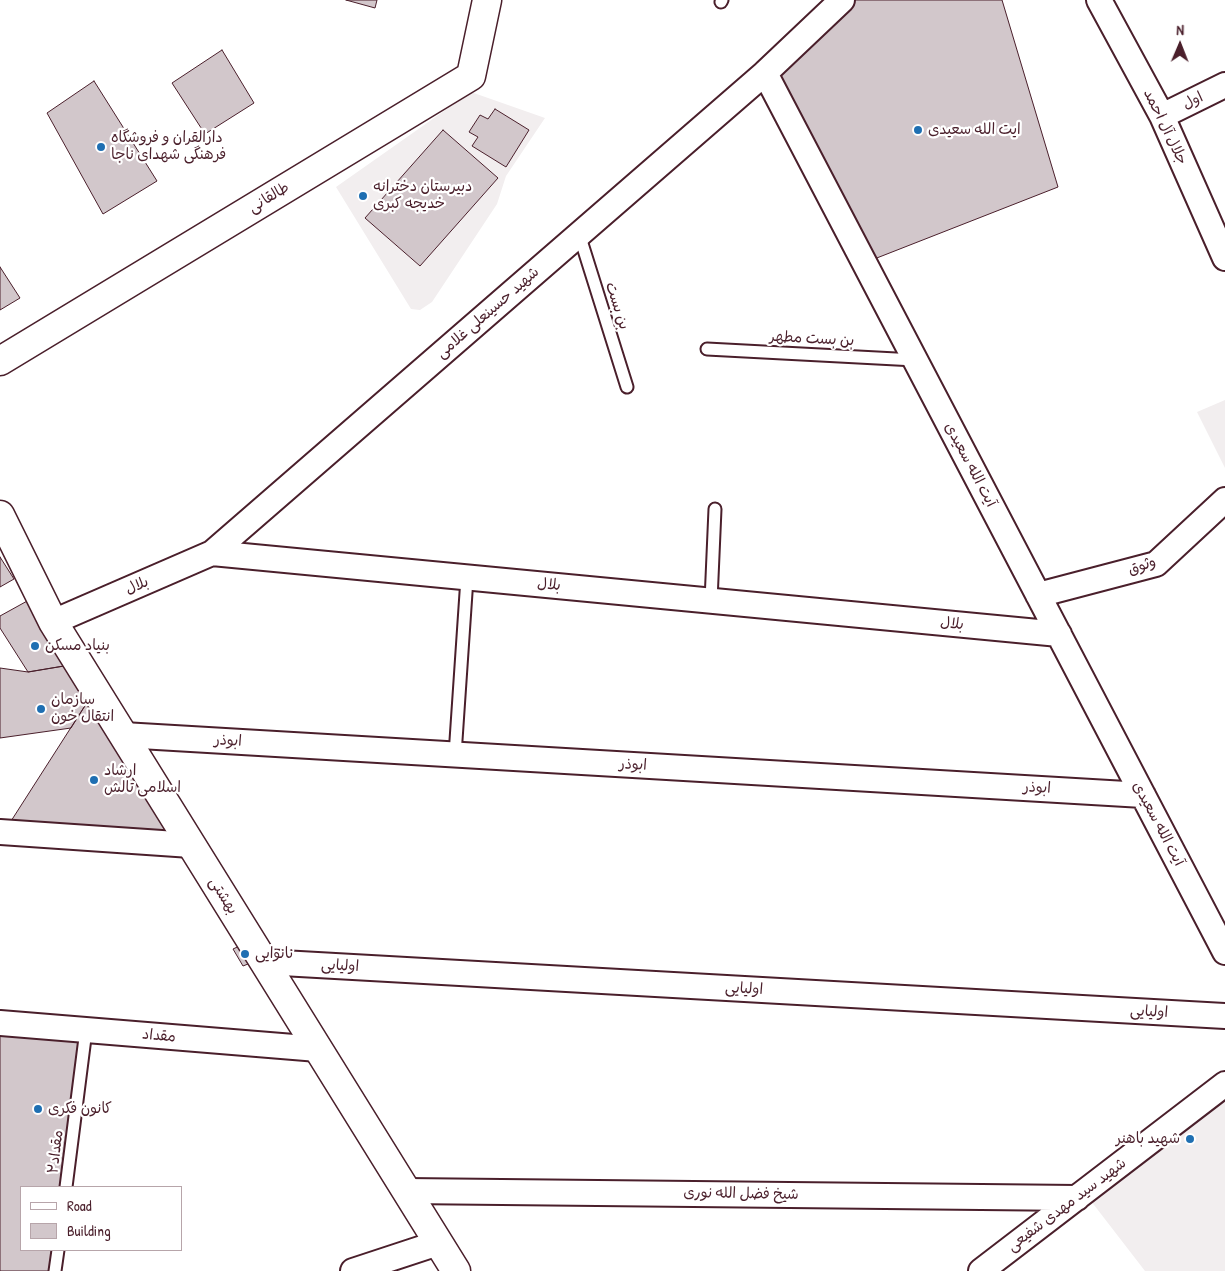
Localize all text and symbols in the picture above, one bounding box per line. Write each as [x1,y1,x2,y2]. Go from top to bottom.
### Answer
north arrow [1155,20,1205,70]
text: N [1176,20,1184,39]
street label: جلال آل احمد [1139,86,1191,168]
street label: اول [1180,88,1206,114]
place label: ایت الله سعیدی [928,121,1021,139]
marker: ایت الله سعیدی [912,124,924,136]
place label: دارالقران و فروشگاه فرهنگی شهدای ناجا [111,129,226,164]
marker: دارالقران و فروشگاه فرهنگی شهدای ناجا [95,141,107,153]
place label: دبیرستان دخترانه خدیجه کبری [373,178,472,213]
street label: طالقانی [245,179,293,217]
marker: دبیرستان دخترانه خدیجه کبری [357,190,369,202]
street label: شهید حسینعلی غلامی [433,263,543,363]
street label: بن بست [601,280,633,332]
street label: بن بست مطهر [769,328,855,350]
street label: آیت الله سعیدی [940,420,1000,510]
street label: وثوق [1126,553,1158,579]
street label: بلال [123,573,151,599]
street label: بلال [536,575,562,595]
street label: بلال [939,614,965,634]
place label: بنیاد مسکن [45,637,110,655]
marker: بنیاد مسکن [29,640,41,652]
place label: سازمان انتقال خون [51,691,114,726]
marker: سازمان انتقال خون [35,703,47,715]
street label: ابوذر [214,731,242,751]
street label: ابوذر [619,755,647,775]
place label: ارشاد اسلامی تالش [104,762,181,797]
marker: ارشاد اسلامی تالش [88,774,100,786]
street label: ابوذر [1023,778,1051,798]
street label: آیت الله سعیدی [1128,779,1188,869]
street label: بهشتی [205,874,241,918]
place label: نانوایی [255,945,294,963]
marker: نانوایی [239,948,251,960]
street label: اولیایی [320,956,360,976]
street label: اولیایی [724,979,764,999]
street label: اولیایی [1129,1002,1169,1022]
street label: مقداد [141,1026,177,1046]
place label: کانون فکری [48,1100,112,1118]
marker: کانون فکری [32,1103,44,1115]
street label: مقداد۲ [44,1129,68,1175]
place label: شهید باهنر [1116,1130,1180,1148]
marker: شهید باهنر [1184,1133,1196,1145]
street label: شهید سید مهدی شفیعی [1004,1154,1130,1256]
street label: شیخ فضل الله نوری [683,1184,799,1204]
legend [20,1186,182,1251]
text: Road [67,1195,92,1216]
text: Building [67,1220,111,1241]

